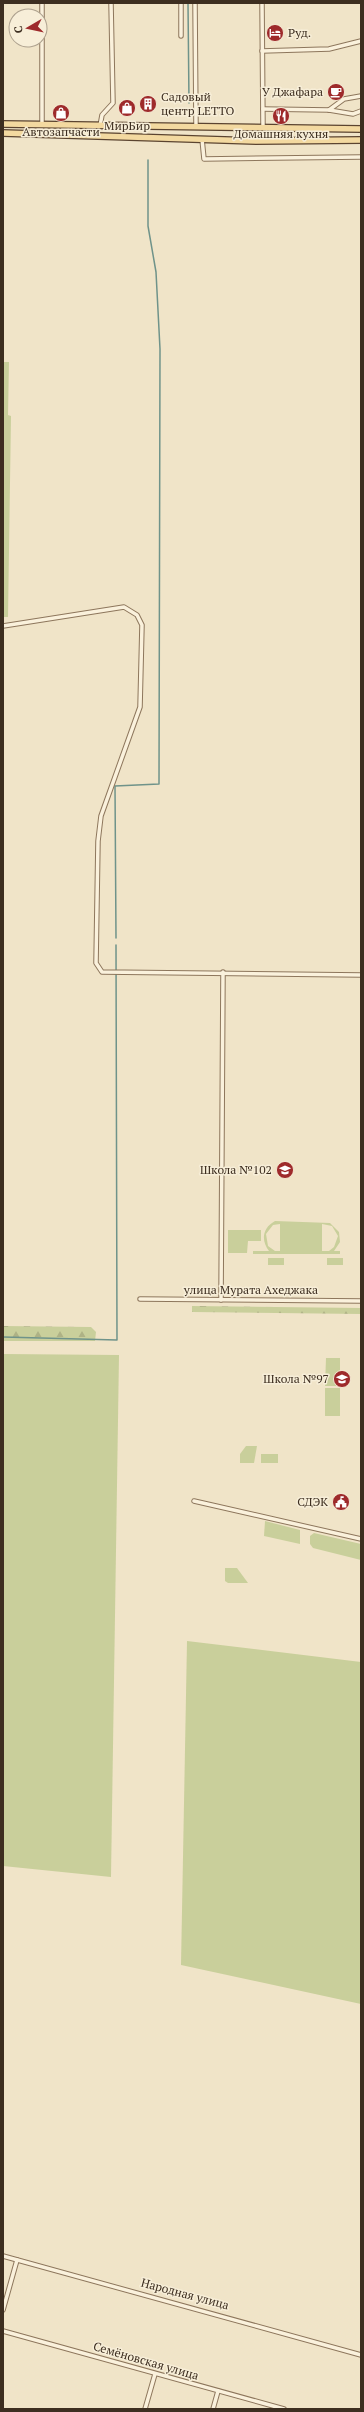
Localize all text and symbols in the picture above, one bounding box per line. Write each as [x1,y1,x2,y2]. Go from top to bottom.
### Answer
north arrow [8,8,48,48]
hotel icon: Руд. [265,23,285,43]
text: С [11,25,26,34]
place label: Руд. [288,25,311,40]
cafe icon: У Джафара [326,82,346,102]
place label: У Джафара [262,84,323,99]
place label: Садовый центр LETTO [161,89,235,118]
building icon: Садовый центр LETTO [138,94,158,114]
shop icon: МирБир [117,98,137,118]
shop icon: Автозапчасти [51,103,71,123]
restaurant icon: Домашняя кухня [271,106,291,126]
place label: МирБир [104,118,150,133]
place label: Автозапчасти [22,124,100,139]
place label: Домашняя кухня [234,126,328,141]
school or university icon: Школа №102 [275,1160,295,1180]
place label: Школа №102 [200,1162,272,1177]
street label: улица Мурата Ахеджака [183,1282,318,1297]
school or university icon: Школа №97 [332,1369,352,1389]
place label: Школа №97 [263,1371,329,1386]
public building icon: СДЭК [331,1492,351,1512]
place label: СДЭК [297,1494,328,1509]
street label: Народная улица [139,2275,231,2312]
street label: Семёновская улица [92,2338,201,2383]

